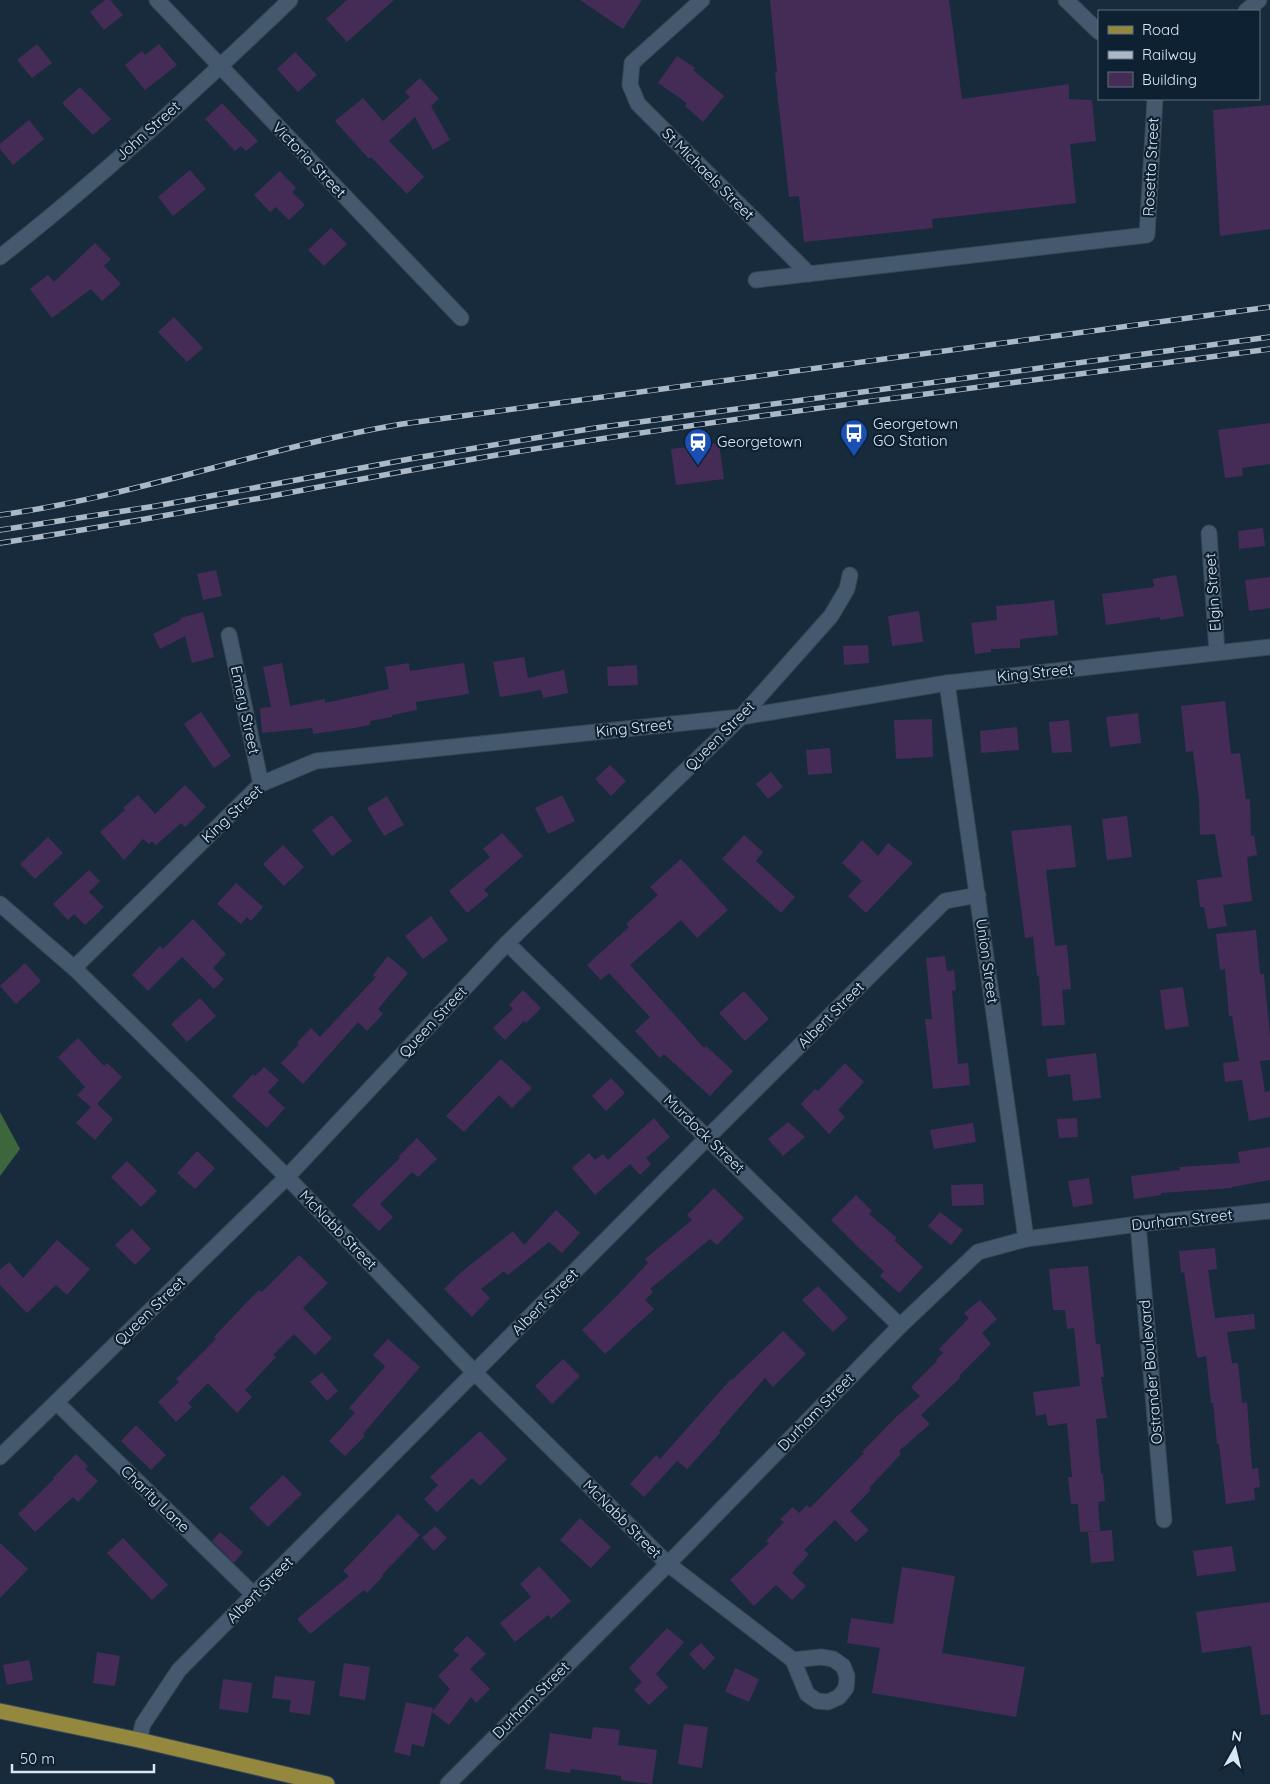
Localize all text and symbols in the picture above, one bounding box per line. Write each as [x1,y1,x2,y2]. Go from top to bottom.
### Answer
legend [1098,10,1260,100]
text: Road [1142,20,1179,39]
text: Railway [1142,45,1197,64]
text: Building [1142,70,1197,89]
street label: John Street [112,97,184,164]
street label: Rosetta Street [1138,117,1163,217]
street label: Victoria Street [268,118,350,202]
street label: St Michaels Street [658,124,758,224]
place label: Georgetown GO Station [873,414,958,450]
bus stop icon: Georgetown GO Station [839,418,869,457]
station icon: Georgetown [683,427,713,466]
place label: Georgetown [717,432,802,451]
street label: Elgin Street [1200,552,1225,632]
street label: King Street [996,659,1074,686]
street label: Emery Street [227,664,264,756]
street label: Queen Street [681,697,758,774]
street label: King Street [595,714,673,741]
street label: King Street [197,781,266,847]
street label: Union Street [972,917,1003,1005]
street label: Albert Street [793,977,868,1052]
street label: Queen Street [395,982,471,1061]
street label: Murdock Street [660,1090,749,1177]
street label: McNabb Street [296,1186,381,1273]
street label: Durham Street [1130,1205,1233,1234]
street label: Albert Street [507,1264,582,1339]
street label: Queen Street [110,1272,189,1349]
street label: Ostrander Boulevard [1135,1299,1166,1445]
street label: Durham Street [774,1369,858,1455]
street label: Charity Lane [117,1461,194,1536]
street label: McNabb Street [579,1475,666,1562]
street label: Albert Street [222,1552,297,1627]
street label: Durham Street [488,1657,573,1742]
north arrow [1210,1724,1260,1774]
text: N [1230,1726,1243,1746]
scale bar [12,1742,155,1774]
text: 50 m [20,1749,55,1768]

